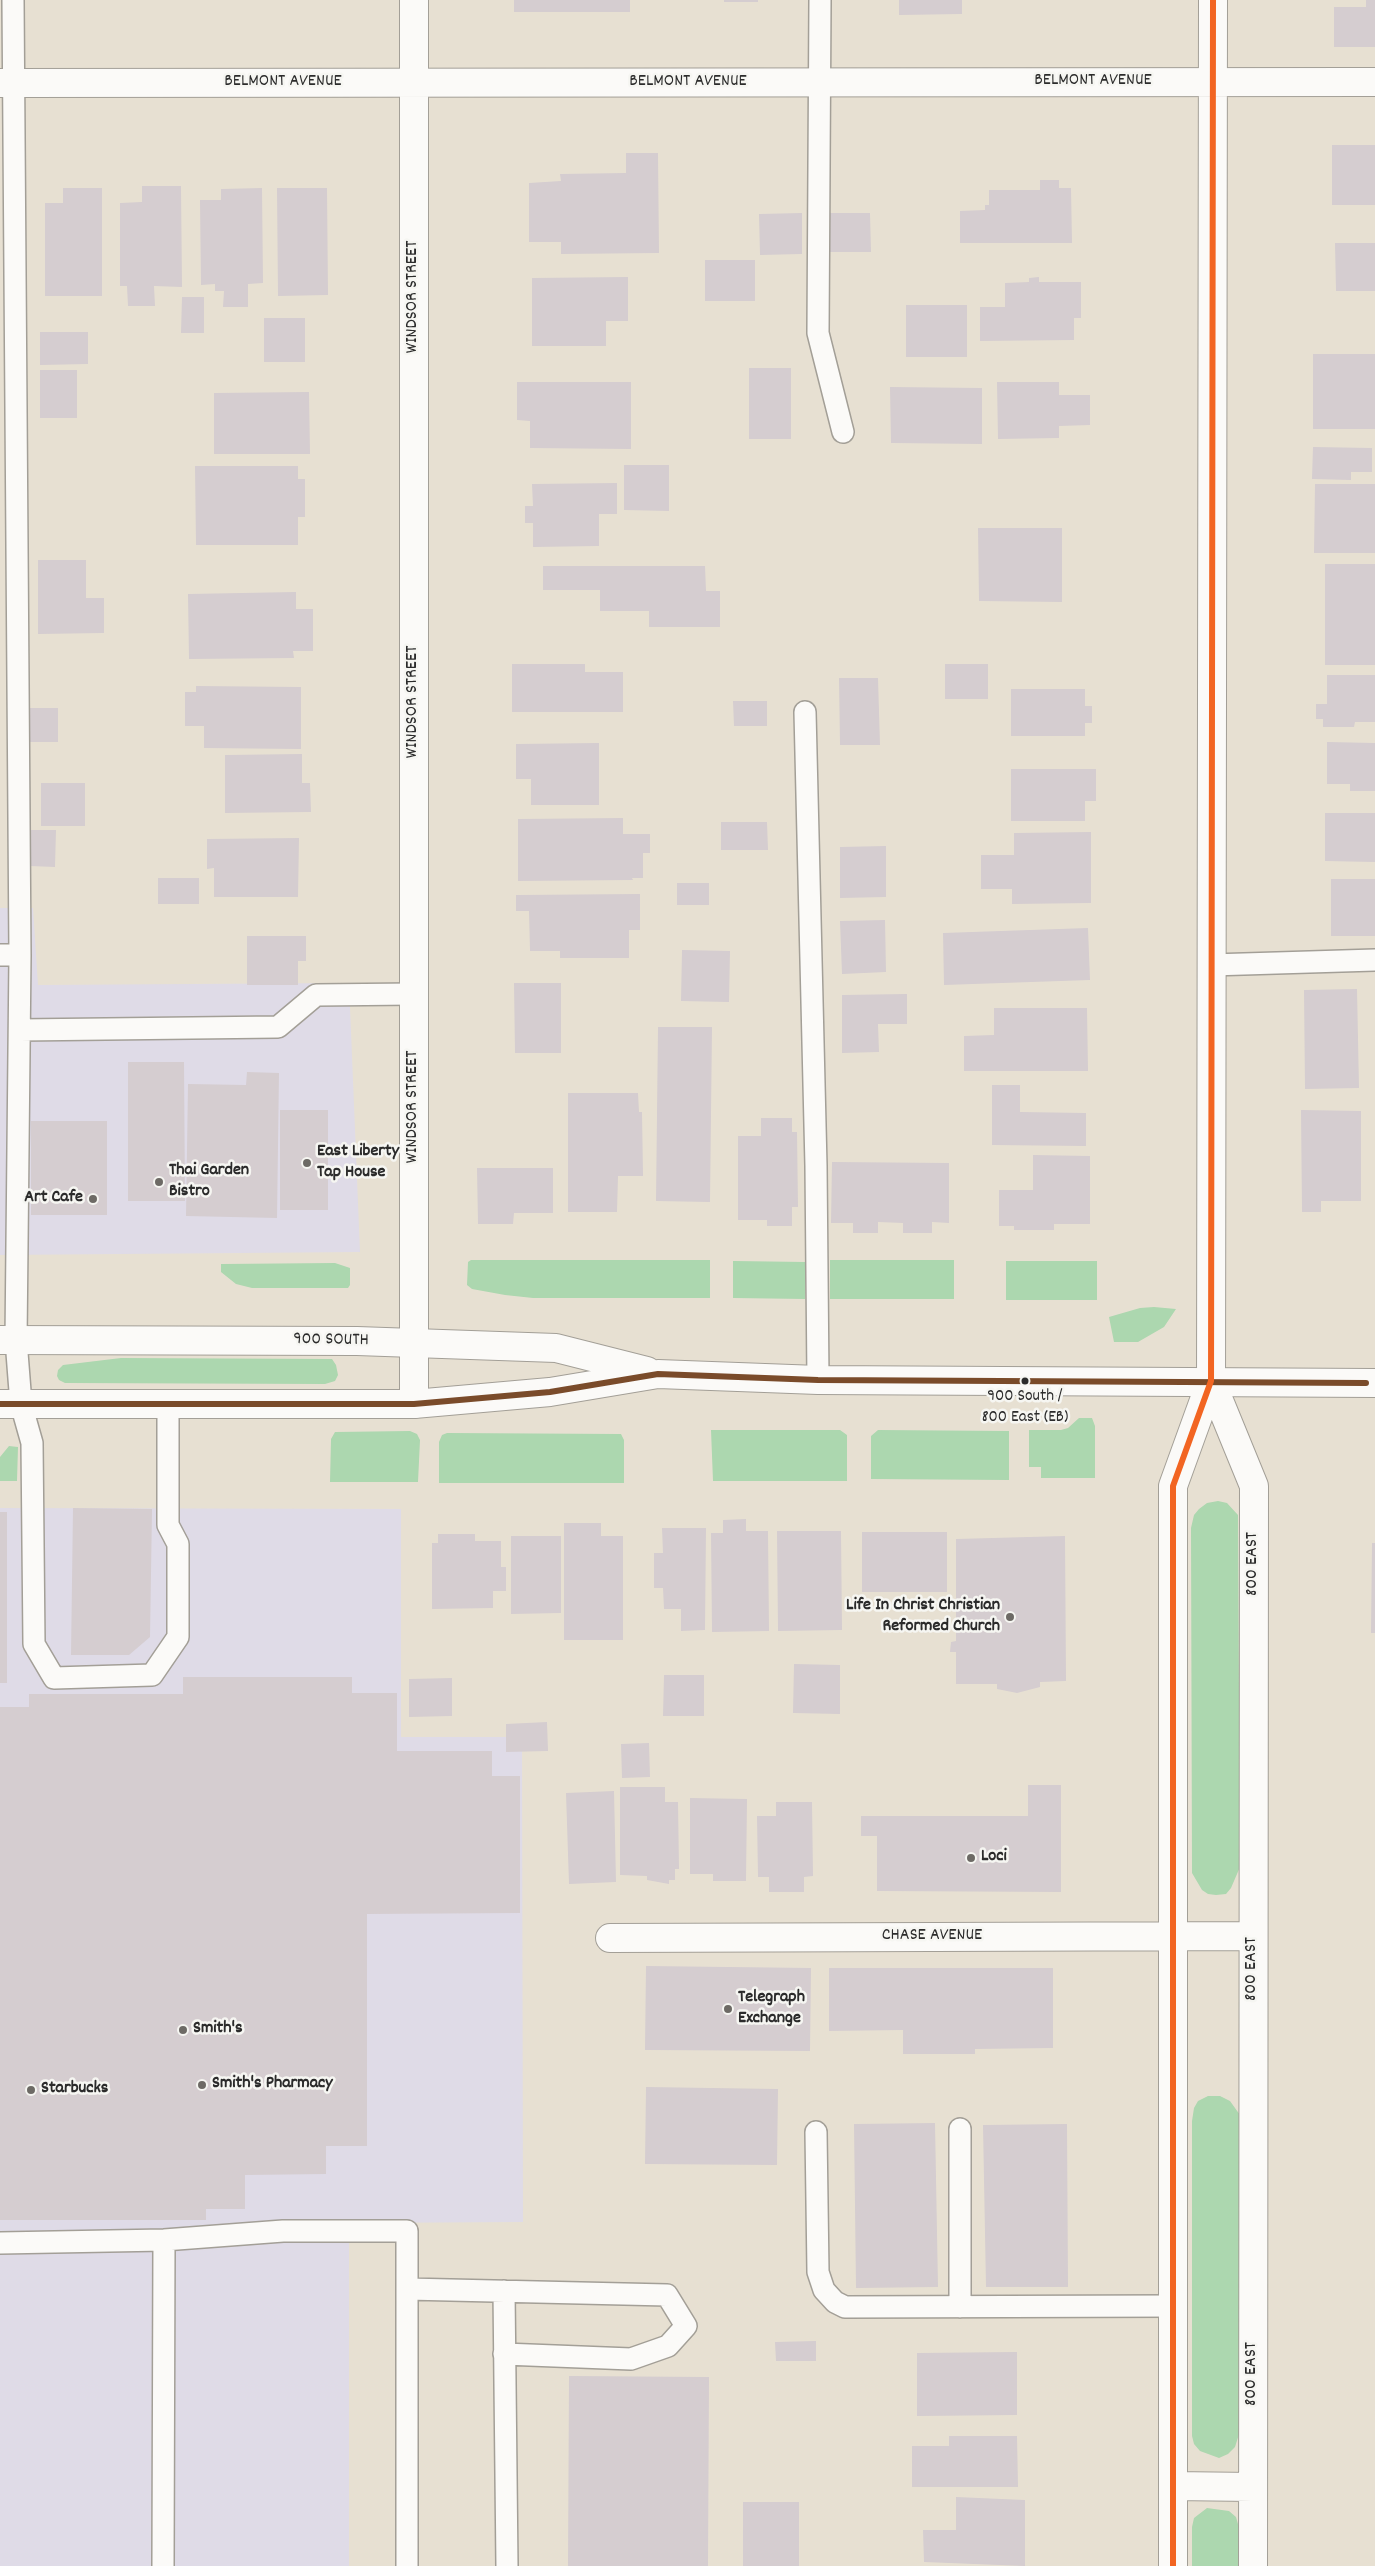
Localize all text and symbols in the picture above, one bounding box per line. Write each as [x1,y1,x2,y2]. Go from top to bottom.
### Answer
street label: BELMONT AVENUE [1034,71,1152,93]
street label: BELMONT AVENUE [224,72,342,94]
street label: BELMONT AVENUE [629,72,747,94]
street label: WINDSOR STREET [403,241,425,353]
street label: WINDSOR STREET [403,646,425,758]
street label: WINDSOR STREET [403,1051,425,1163]
place label: East Liberty Tap House [317,1142,399,1184]
marker: East Liberty Tap House [301,1157,313,1169]
place label: Thai Garden Bistro [169,1161,249,1204]
marker: Thai Garden Bistro [153,1176,165,1188]
place label: Art Cafe [24,1188,83,1210]
marker: Art Cafe [87,1193,99,1205]
street label: 900 SOUTH [293,1330,369,1352]
marker: 900 South / 800 East (EB) [1020,1376,1030,1386]
place label: 900 South / 800 East (EB) [982,1388,1068,1428]
street label: 800 EAST [1243,1532,1265,1596]
place label: Life In Christ Christian Reformed Church [846,1596,1000,1638]
marker: Life In Christ Christian Reformed Church [1004,1611,1016,1623]
place label: Loci [981,1847,1007,1869]
marker: Loci [965,1852,977,1864]
street label: CHASE AVENUE [882,1926,982,1948]
street label: 800 EAST [1242,1937,1264,2001]
place label: Telegraph Exchange [738,1988,805,2030]
marker: Telegraph Exchange [722,2003,734,2015]
place label: Smith's [193,2019,243,2041]
marker: Smith's [177,2024,189,2036]
place label: Smith's Pharmacy [212,2074,333,2096]
place label: Starbucks [41,2079,108,2101]
marker: Smith's Pharmacy [196,2079,208,2091]
marker: Starbucks [25,2084,37,2096]
street label: 800 EAST [1242,2342,1264,2406]

